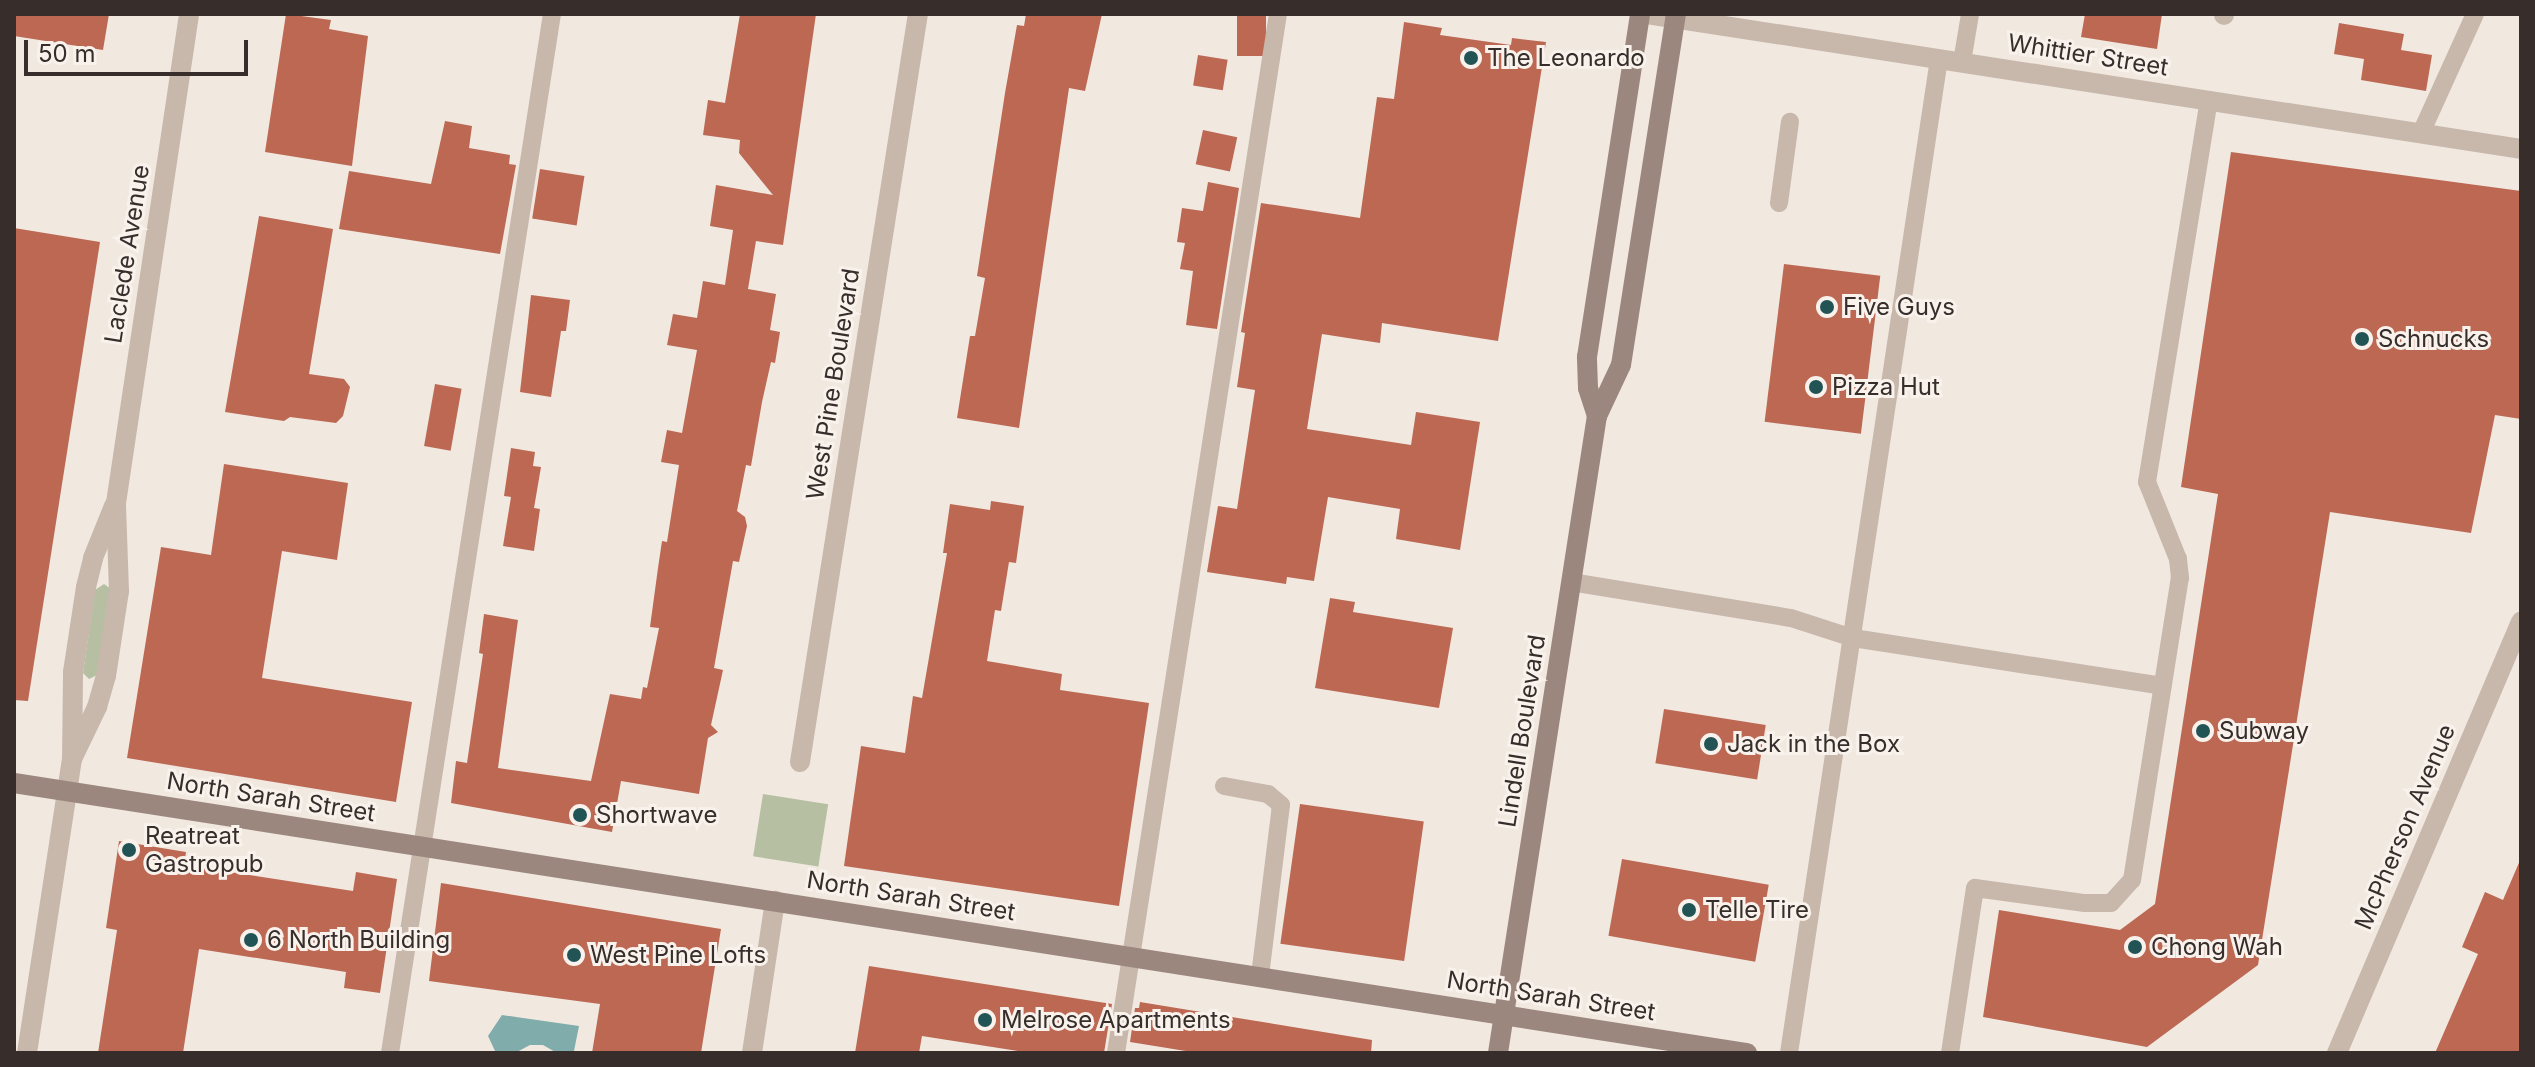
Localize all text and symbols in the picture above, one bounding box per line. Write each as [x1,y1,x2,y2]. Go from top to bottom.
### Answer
scale bar [28,24,252,74]
street label: Whittier Street [2006,28,2170,82]
text: 50 m [38,39,96,68]
place label: The Leonardo [1487,44,1645,72]
marker: The Leonardo [1462,49,1480,67]
street label: Laclede Avenue [99,163,155,345]
street label: West Pine Boulevard [801,266,865,502]
place label: Five Guys [1843,293,1955,321]
marker: Five Guys [1818,298,1836,316]
place label: Schnucks [2378,325,2489,353]
marker: Schnucks [2353,330,2371,348]
place label: Pizza Hut [1832,373,1940,401]
marker: Pizza Hut [1807,378,1825,396]
street label: Lindell Boulevard [1493,633,1551,829]
place label: Subway [2219,717,2309,745]
street label: McPherson Avenue [2349,720,2461,934]
marker: Subway [2194,722,2212,740]
place label: Jack in the Box [1727,730,1900,758]
marker: Jack in the Box [1702,735,1720,753]
street label: North Sarah Street [165,766,377,828]
place label: Shortwave [596,801,717,829]
marker: Shortwave [571,806,589,824]
place label: Reatreat Gastropub [145,822,264,878]
marker: Reatreat Gastropub [120,841,138,859]
street label: North Sarah Street [805,865,1017,927]
place label: Telle Tire [1705,896,1809,924]
marker: Telle Tire [1680,901,1698,919]
place label: 6 North Building [267,926,450,954]
marker: 6 North Building [242,931,260,949]
place label: Chong Wah [2151,933,2283,961]
marker: Chong Wah [2126,938,2144,956]
place label: West Pine Lofts [590,941,766,969]
marker: West Pine Lofts [565,946,583,964]
street label: North Sarah Street [1445,965,1657,1027]
place label: Melrose Apartments [1001,1006,1231,1034]
marker: Melrose Apartments [976,1011,994,1029]

